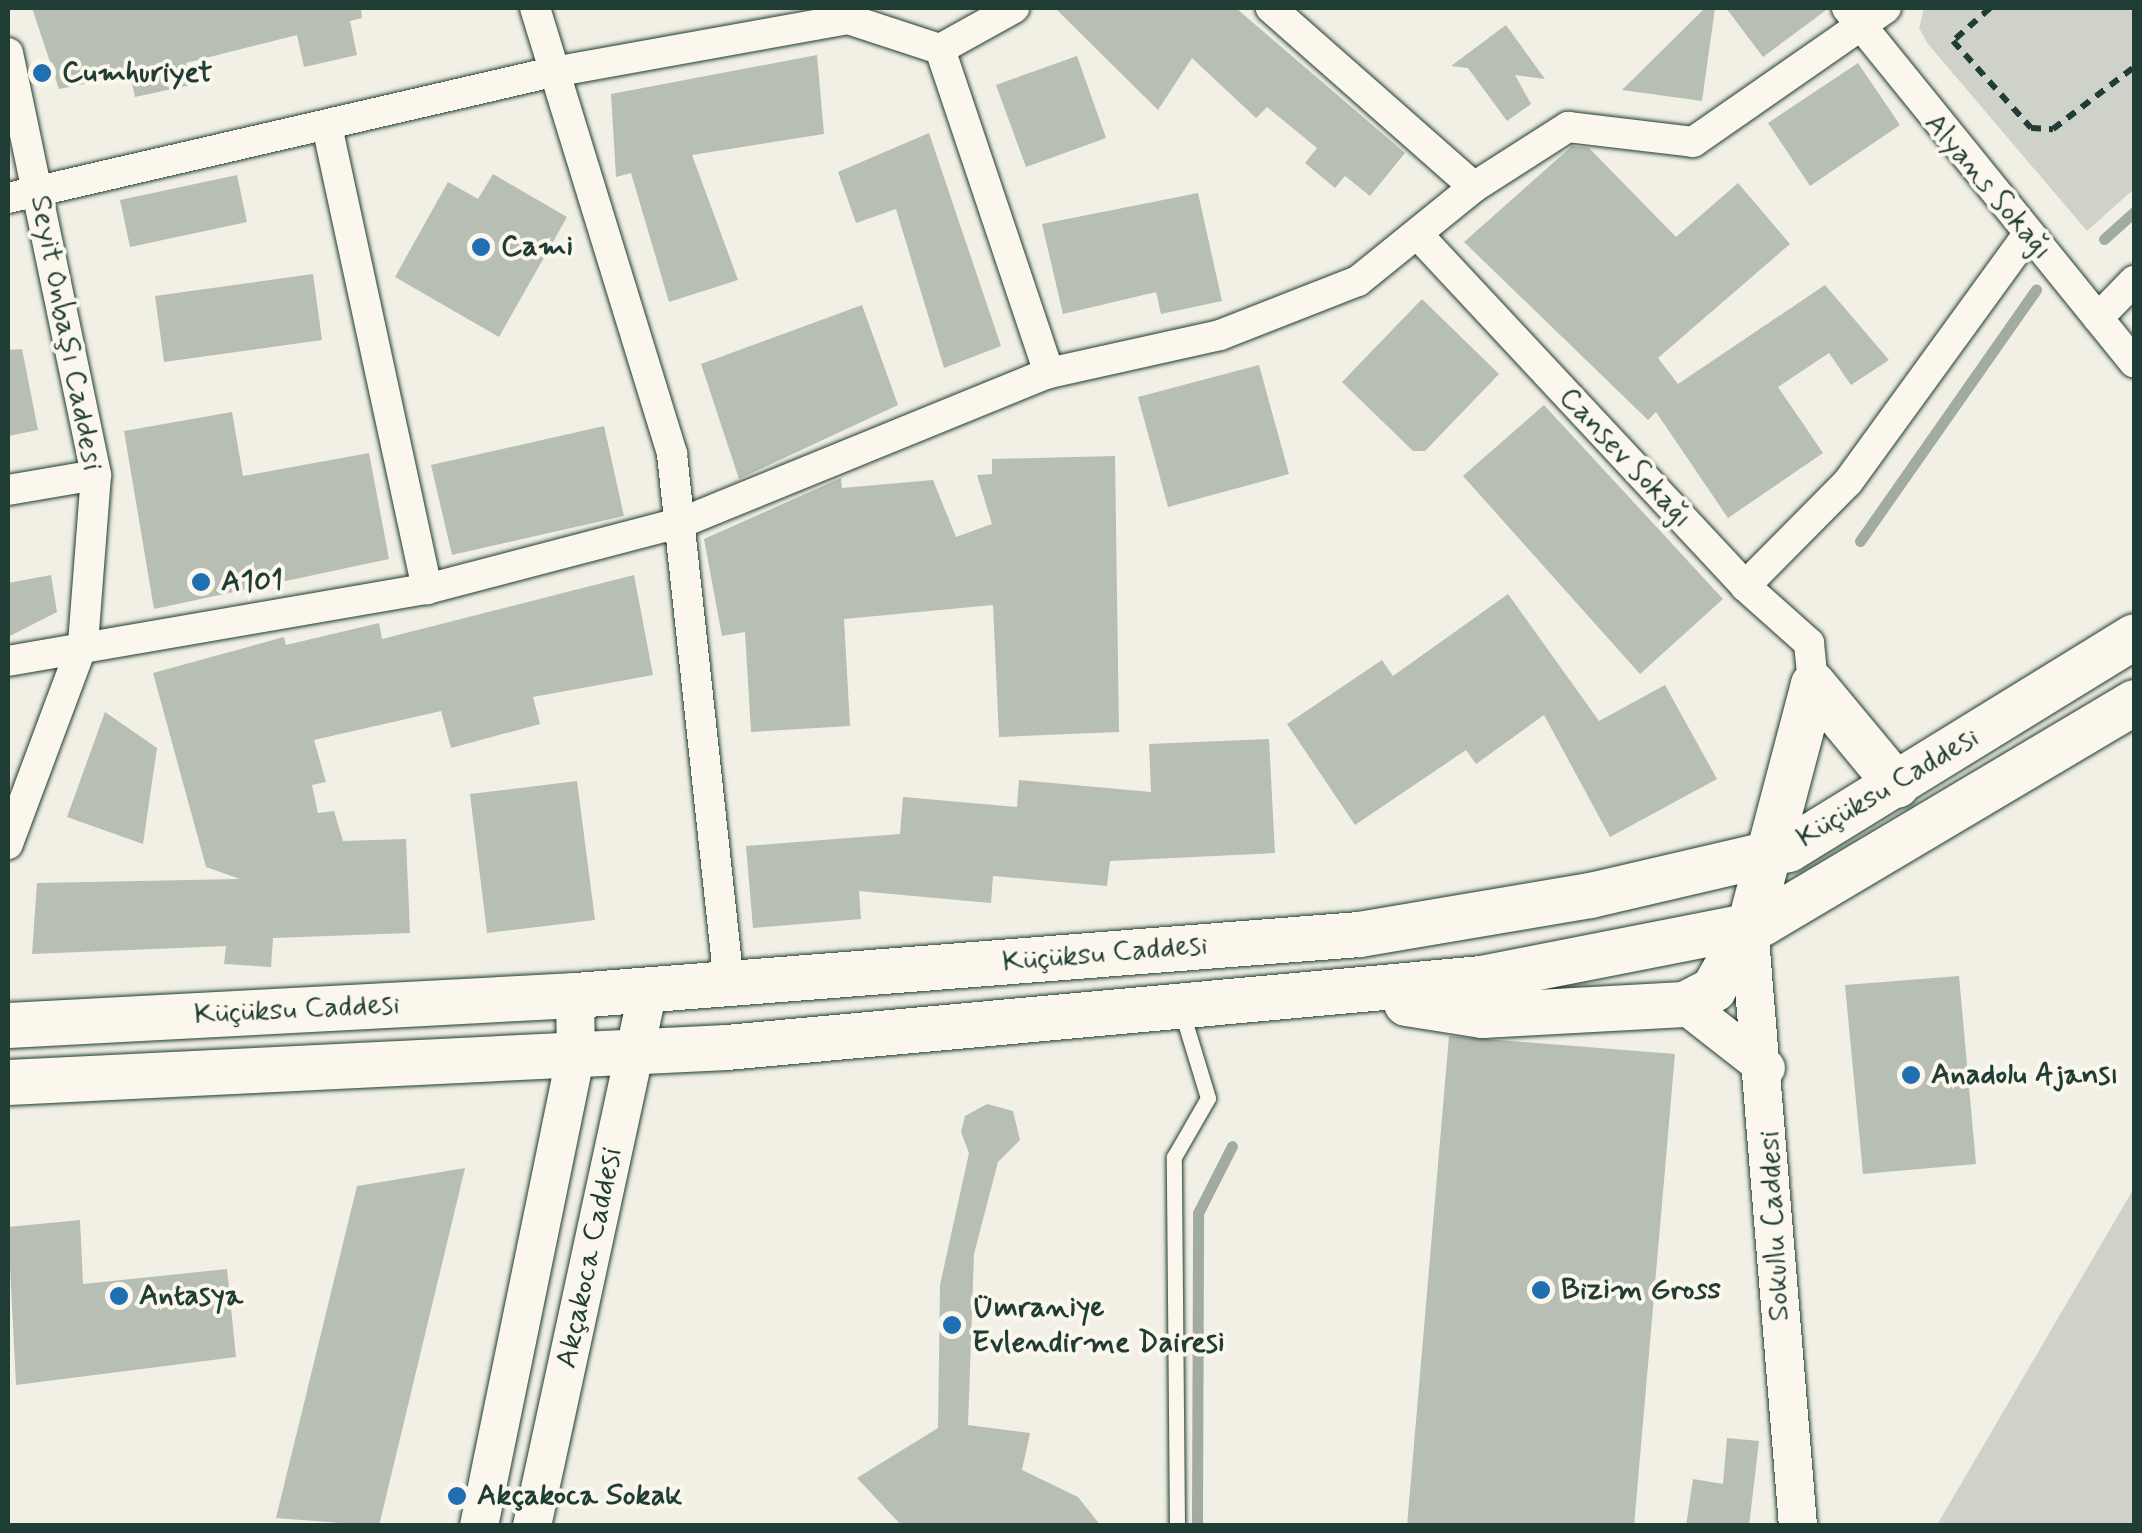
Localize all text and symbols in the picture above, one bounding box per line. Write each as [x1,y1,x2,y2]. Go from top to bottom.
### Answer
place label: Cumhuriyet [62,55,212,91]
marker: Cumhuriyet [31,62,53,84]
street label: Alyans Sokağı [1915,105,2061,269]
street label: Seyit Onbaşı Caddesi [22,192,110,474]
place label: Cami [501,229,573,265]
marker: Cami [470,236,492,258]
street label: Cansev Sokağı [1549,379,1701,537]
place label: A101 [221,564,283,600]
marker: A101 [190,571,212,593]
street label: Küçüksu Caddesi [1788,718,1988,858]
street label: Küçüksu Caddesi [998,927,1212,981]
street label: Küçüksu Caddesi [190,986,404,1034]
place label: Anadolu Ajansı [1931,1057,2116,1093]
marker: Anadolu Ajansı [1900,1064,1922,1086]
street label: Sokullu Caddesi [1752,1127,1798,1325]
street label: Akçakoca Caddesi [548,1141,632,1375]
place label: Bizim Gross [1561,1272,1721,1308]
place label: Antasya [139,1278,243,1314]
marker: Bizim Gross [1530,1279,1552,1301]
marker: Antasya [108,1285,130,1307]
place label: Ümraniye Evlendirme Dairesi [972,1290,1225,1360]
marker: Ümraniye Evlendirme Dairesi [941,1314,963,1336]
place label: Akçakoca Sokak [477,1478,682,1514]
marker: Akçakoca Sokak [446,1485,468,1507]

